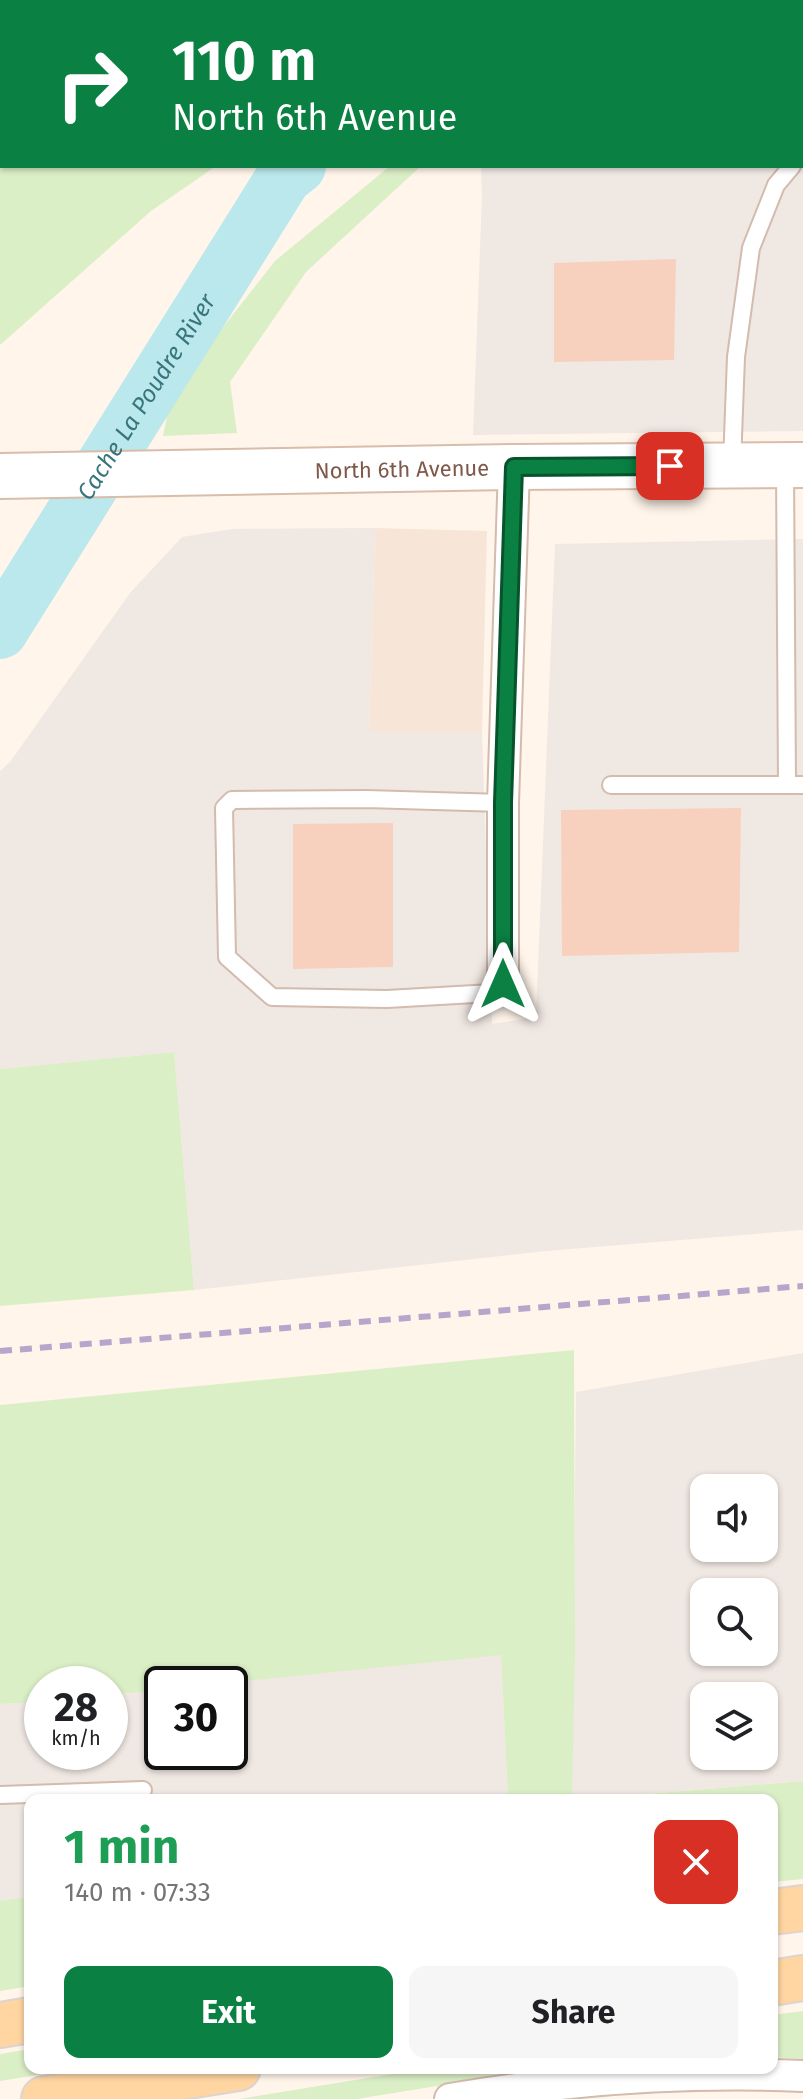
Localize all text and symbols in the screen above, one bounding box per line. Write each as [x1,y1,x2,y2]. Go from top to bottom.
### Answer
text: 110 m [172,28,316,95]
icon: right [40,32,144,136]
text: North 6th Avenue [172,96,457,140]
water label: Cache La Poudre River [71,288,222,505]
pin [636,432,704,500]
icon: arrive [648,444,692,488]
street label: North 6th Avenue [314,454,489,484]
position arrow [461,942,545,1026]
map controls [690,1474,778,1770]
button: sound [690,1474,778,1562]
button: search [690,1578,778,1666]
speed limit sign: 30 [144,1666,248,1770]
button: layers [690,1682,778,1770]
text: 28 [54,1684,98,1732]
text: km/h [51,1726,101,1750]
text: 1 min [64,1818,179,1876]
button: close [654,1820,738,1904]
text: 140 m · 07:33 [64,1877,211,1908]
button: Exit [64,1966,393,2058]
button: Share [409,1966,738,2058]

